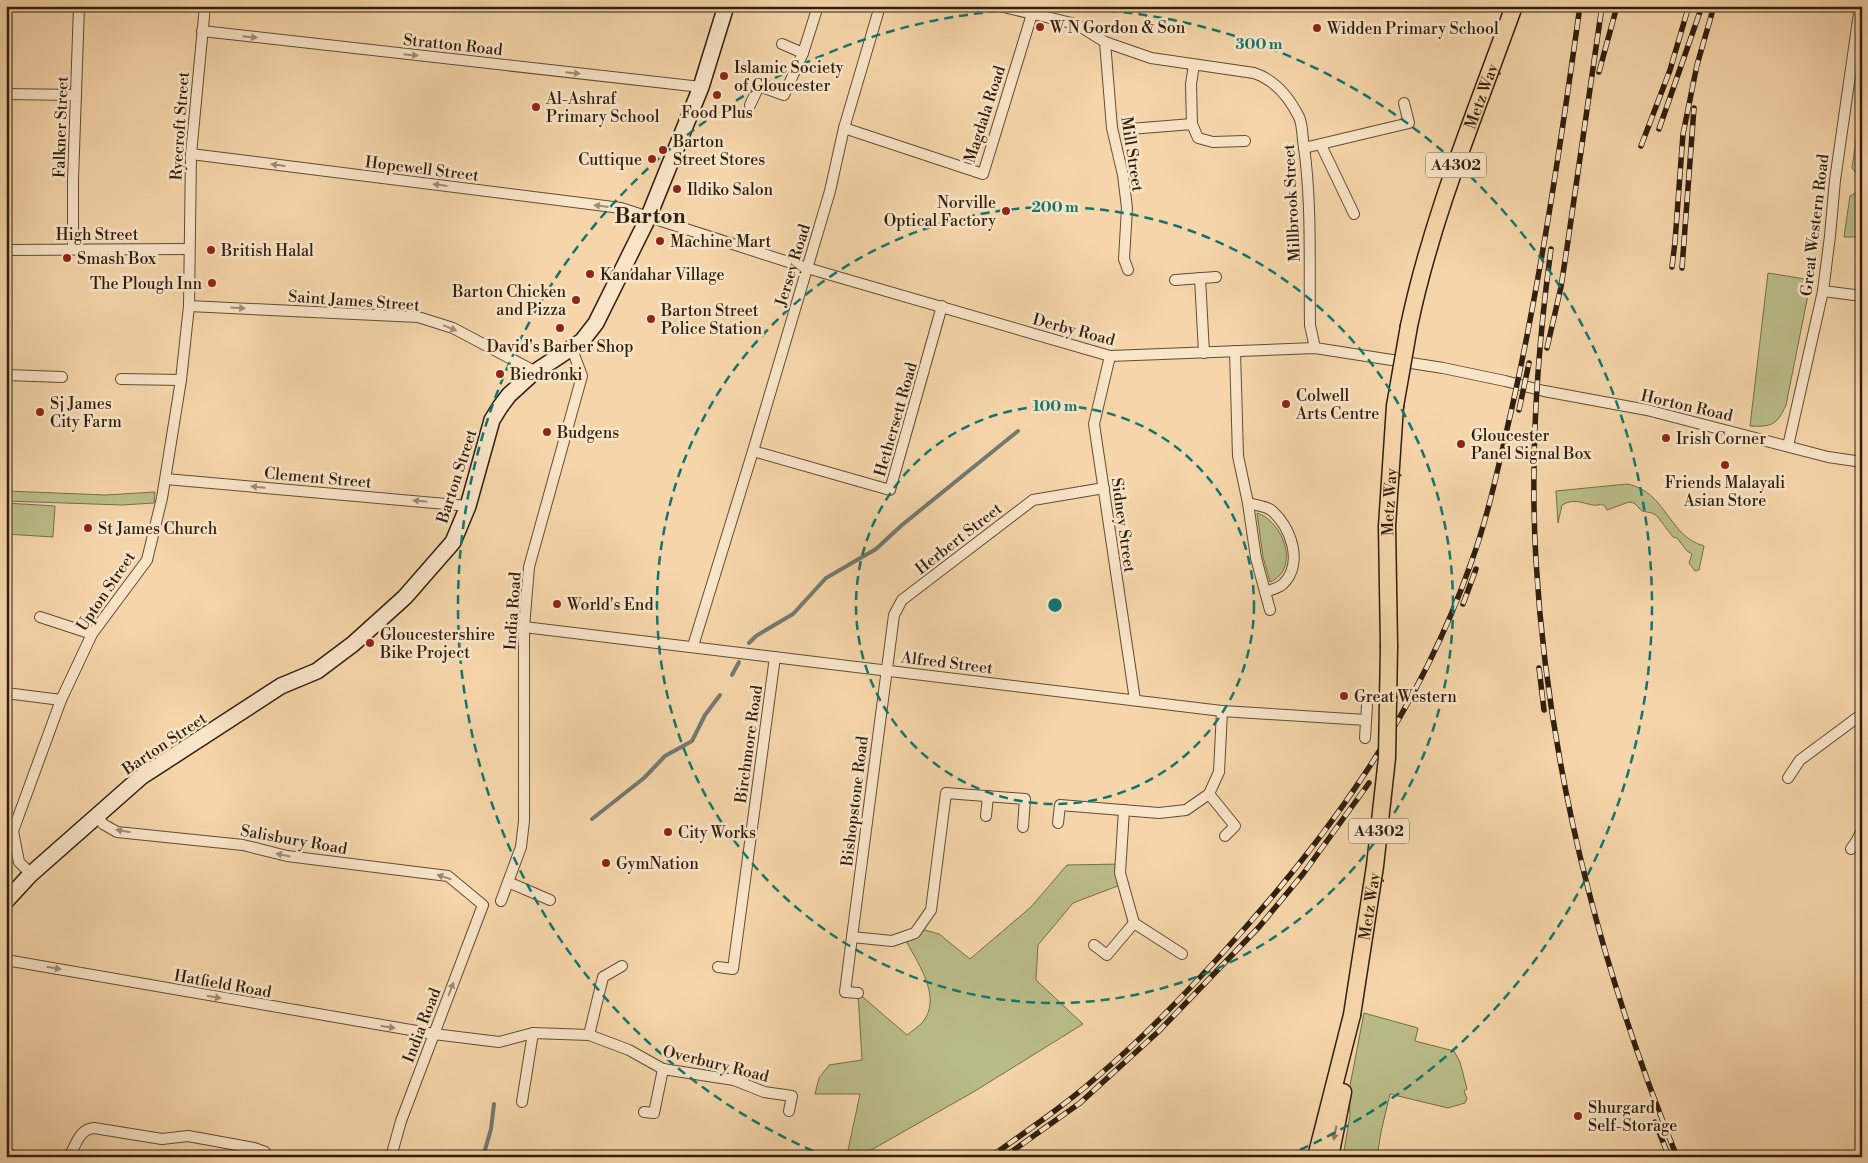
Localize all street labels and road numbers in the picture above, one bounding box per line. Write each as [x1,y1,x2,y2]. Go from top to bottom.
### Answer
street label: Stratton Road [402,30,504,60]
street label: Metz Way [1460,61,1503,132]
street label: Magdala Road [960,63,1010,165]
street label: Ryecroft Street [166,71,194,181]
street label: Falkner Street [49,75,73,178]
street label: Mill Street [1116,115,1148,193]
street label: Millbrook Street [1279,143,1305,262]
street label: Hopewell Street [364,152,480,186]
road number: A4302 [1426,152,1486,178]
street label: Great Western Road [1796,153,1834,297]
street label: Jersey Road [771,222,815,310]
street label: High Street [56,225,139,245]
street label: Saint James Street [287,286,421,316]
street label: Derby Road [1030,309,1117,351]
street label: Hethersett Road [870,360,922,479]
street label: Horton Road [1639,386,1735,426]
street label: Barton Street [432,427,482,527]
street label: Clement Street [263,463,373,493]
street label: Metz Way [1378,467,1402,536]
street label: Sidney Street [1106,476,1140,574]
street label: Herbert Street [911,498,1006,579]
street label: Upton Street [72,548,140,635]
street label: India Road [500,571,526,651]
street label: Alfred Street [899,647,994,679]
street label: Birchmore Road [731,684,767,805]
street label: Barton Street [118,708,211,780]
street label: Bishopstone Road [837,735,873,868]
road number: A4302 [1349,818,1409,844]
street label: Salisbury Road [239,821,349,859]
street label: Metz Way [1355,871,1385,942]
street label: Hatfield Road [172,966,273,1002]
street label: India Road [399,985,445,1066]
street label: Overbury Road [660,1041,771,1087]

